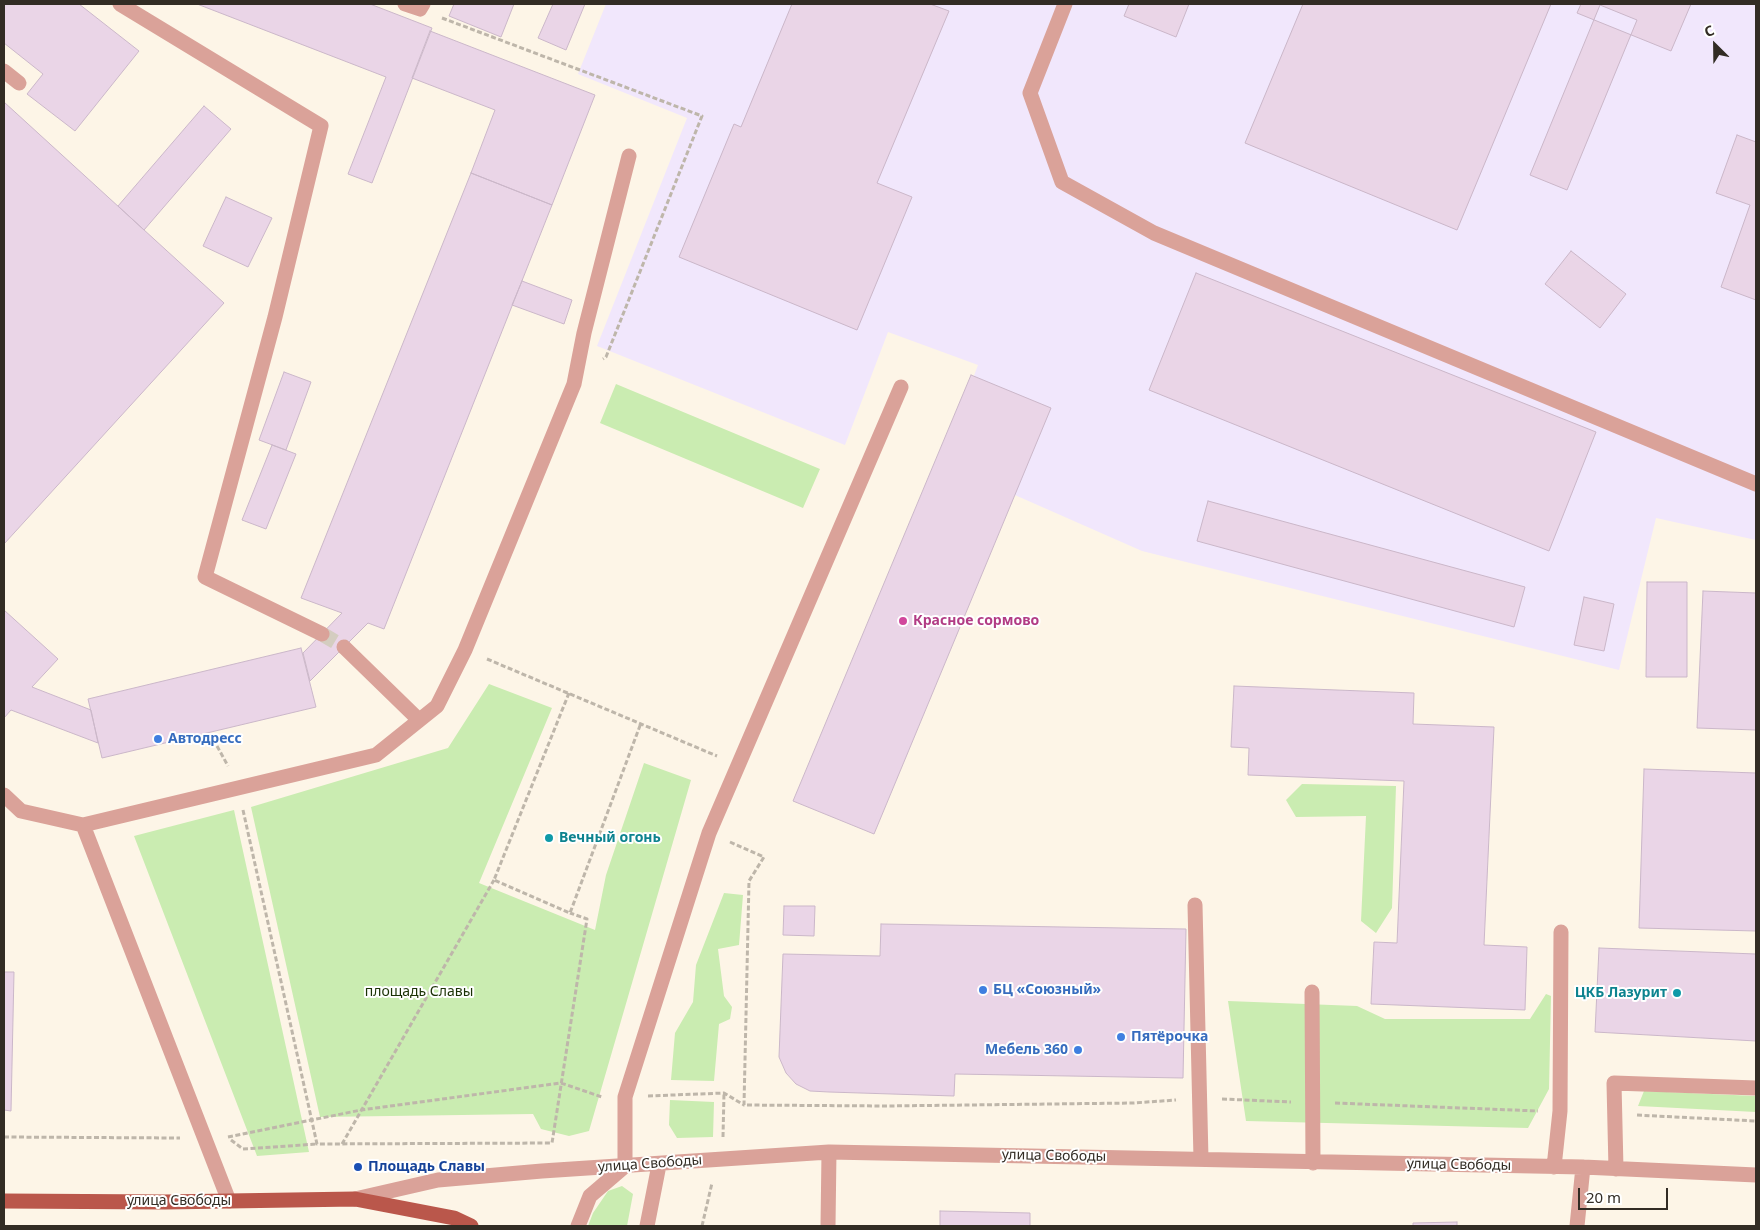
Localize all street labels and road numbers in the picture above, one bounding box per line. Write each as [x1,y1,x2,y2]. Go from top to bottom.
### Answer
street label: улица Свободы [1002,1147,1106,1165]
street label: улица Свободы [597,1152,703,1176]
street label: улица Свободы [1407,1156,1511,1174]
street label: улица Свободы [127,1193,231,1209]

